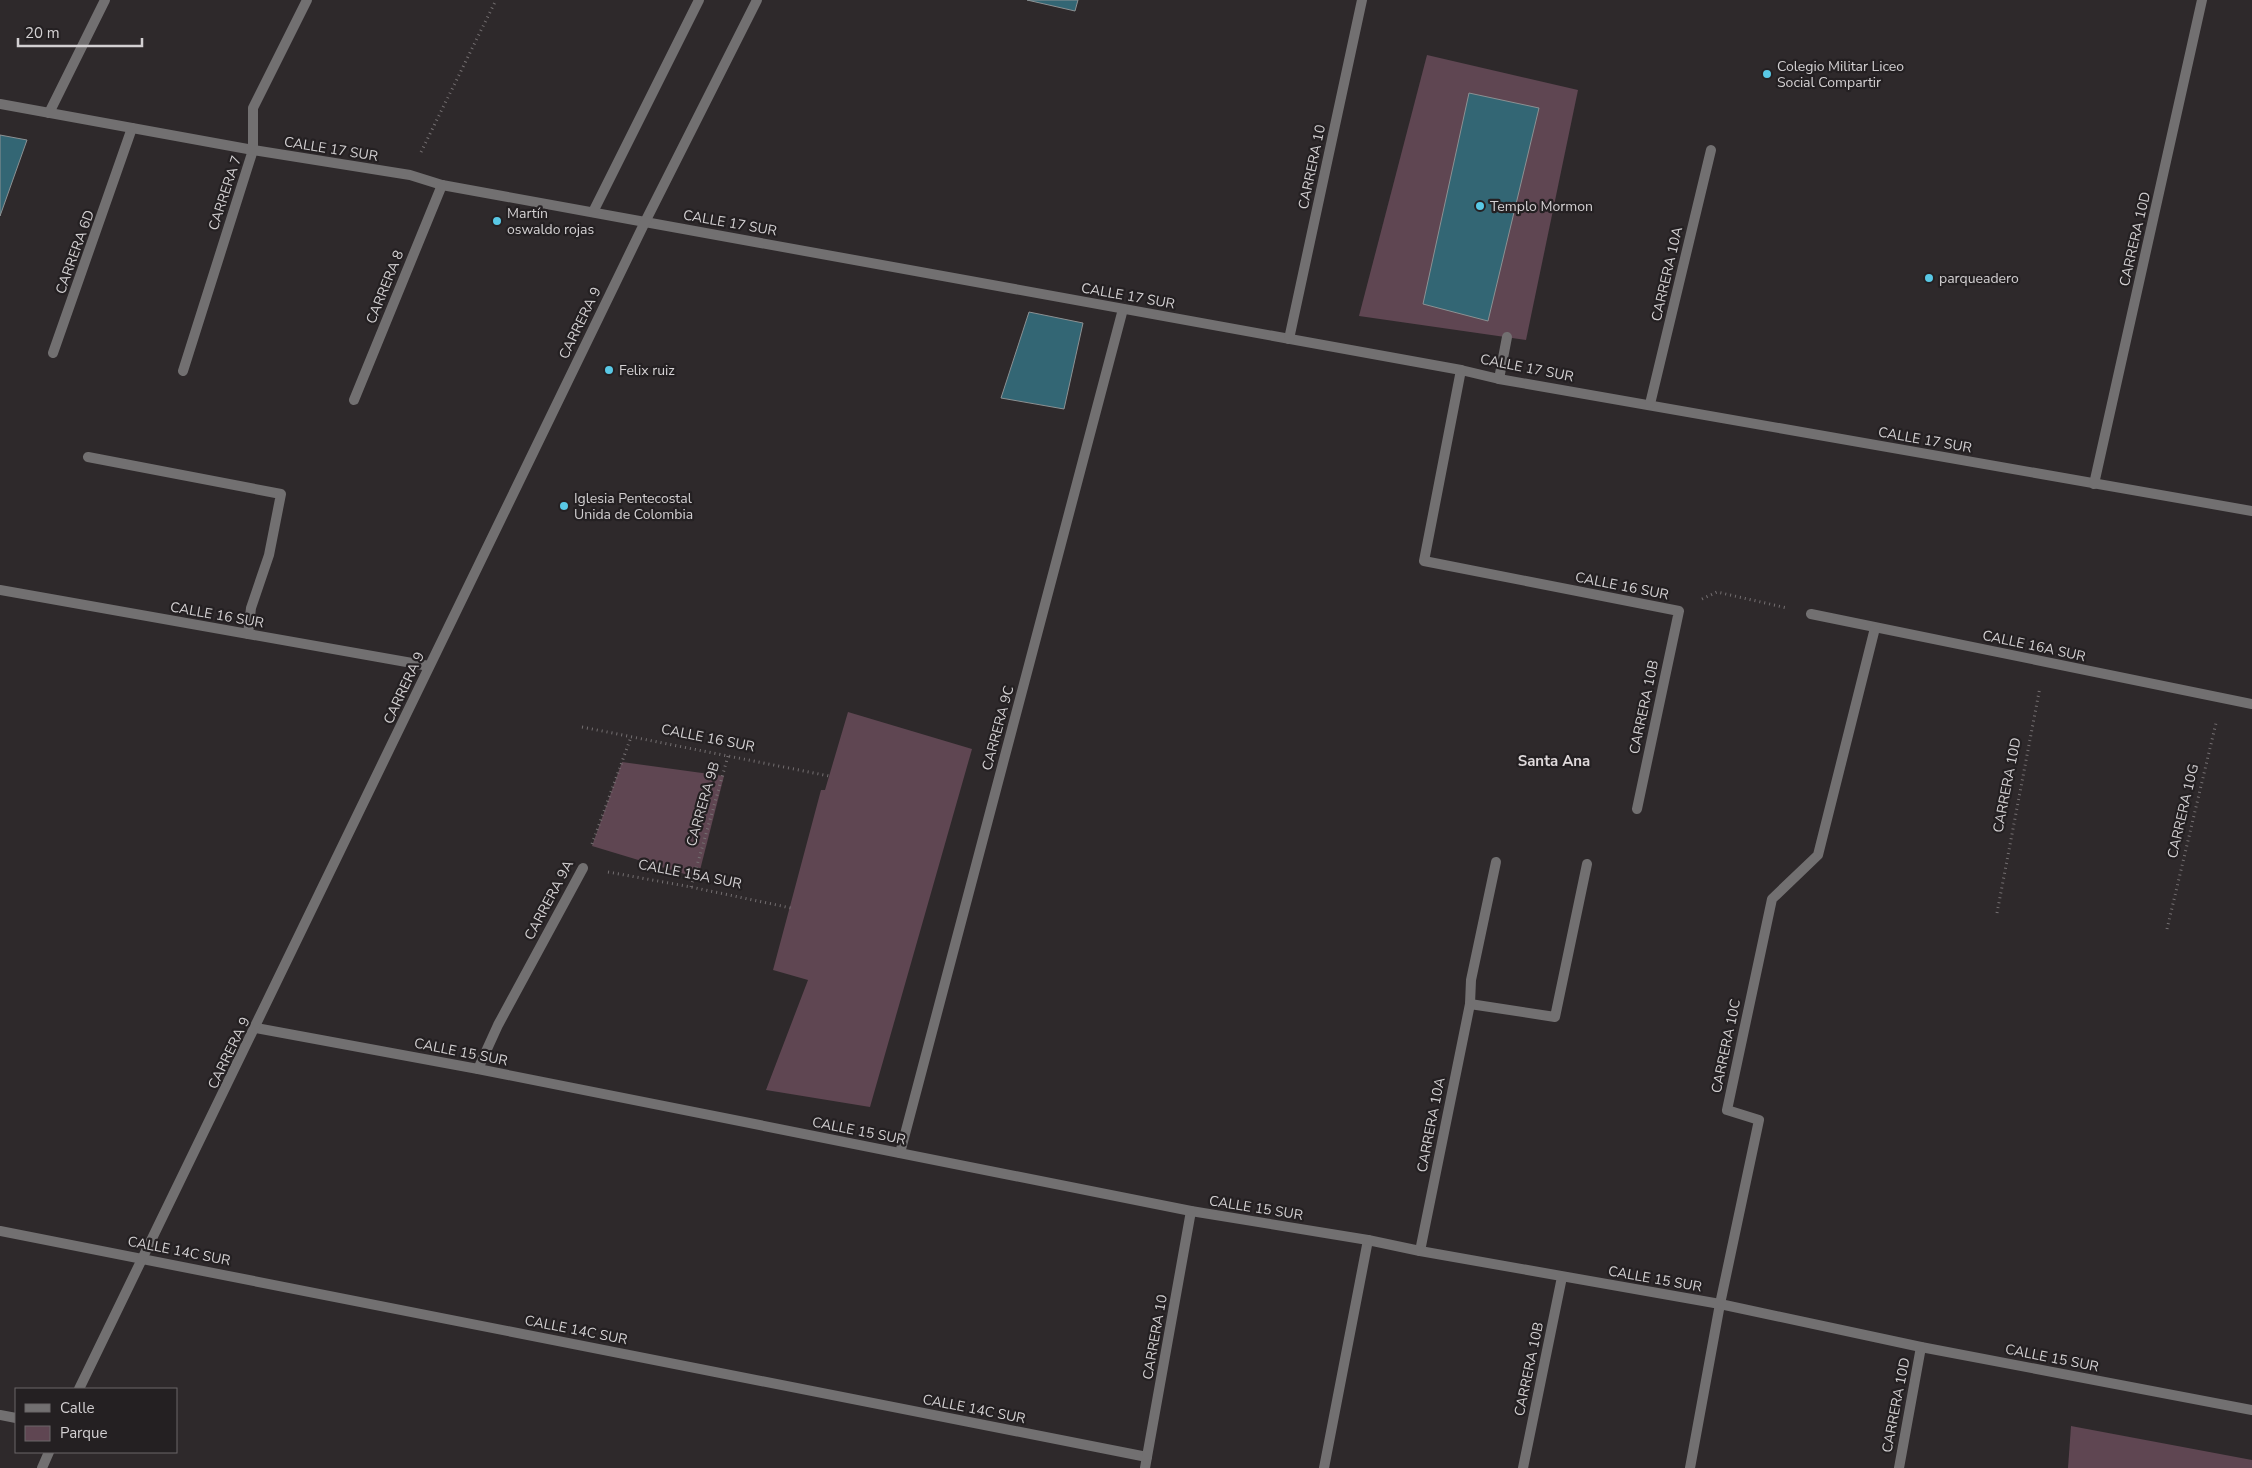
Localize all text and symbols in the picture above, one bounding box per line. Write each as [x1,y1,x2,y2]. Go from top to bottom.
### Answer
scale bar [18,15,141,47]
text: 20 m [25,23,60,43]
place label: Colegio Militar Liceo Social Compartir [1777,57,1904,92]
marker: Colegio Militar Liceo Social Compartir [1761,68,1773,80]
street label: CARRERA 10 [1294,123,1330,211]
street label: CALLE 17 SUR [283,132,379,166]
street label: CARRERA 7 [204,153,246,233]
street label: CARRERA 10D [2115,190,2155,288]
place label: Templo Mormon [1490,197,1593,216]
marker: Templo Mormon [1474,200,1486,212]
place label: Martín oswaldo rojas [507,204,594,239]
street label: CALLE 17 SUR [682,205,778,241]
street label: CARRERA 6D [51,207,99,297]
marker: Martín oswaldo rojas [491,215,503,227]
street label: CARRERA 10A [1647,225,1687,323]
street label: CARRERA 8 [362,247,408,327]
place label: parqueadero [1939,269,2019,288]
marker: parqueadero [1923,272,1935,284]
street label: CALLE 17 SUR [1080,278,1176,314]
street label: CARRERA 9 [554,284,606,362]
street label: CALLE 17 SUR [1479,350,1575,386]
place label: Felix ruiz [619,361,675,380]
marker: Felix ruiz [603,364,615,376]
street label: CALLE 17 SUR [1877,422,1973,458]
place label: Iglesia Pentecostal Unida de Colombia [574,489,693,524]
marker: Iglesia Pentecostal Unida de Colombia [558,500,570,512]
street label: CALLE 16 SUR [1574,568,1670,604]
street label: CALLE 16 SUR [169,597,265,633]
street label: CALLE 16A SUR [1981,626,2087,666]
street label: CARRERA 9 [379,649,429,727]
street label: CARRERA 10B [1625,658,1663,756]
street label: CARRERA 9C [978,683,1018,773]
street label: CALLE 16 SUR [660,720,756,756]
street label: CARRERA 10D [1988,736,2026,834]
district label: Santa Ana [1518,751,1590,771]
street label: CARRERA 9B [682,759,724,849]
street label: CARRERA 10G [2163,762,2203,860]
street label: CALLE 15A SUR [637,855,743,893]
street label: CARRERA 9A [520,857,578,943]
street label: CARRERA 10C [1707,997,1745,1095]
street label: CARRERA 9 [203,1014,255,1092]
street label: CALLE 15 SUR [413,1034,509,1070]
street label: CARRERA 10A [1412,1076,1450,1174]
street label: CALLE 15 SUR [811,1113,907,1149]
street label: CALLE 15 SUR [1208,1191,1304,1225]
street label: CALLE 14C SUR [126,1232,232,1270]
street label: CALLE 15 SUR [1607,1261,1703,1297]
street label: CARRERA 10 [1138,1293,1172,1381]
street label: CALLE 14C SUR [523,1311,629,1349]
street label: CARRERA 10B [1510,1320,1548,1418]
street label: CALLE 15 SUR [2004,1340,2100,1376]
street label: CARRERA 10D [1877,1356,1915,1454]
legend [15,1388,178,1453]
street label: CALLE 14C SUR [921,1390,1027,1428]
text: Calle [60,1398,95,1418]
text: Parque [60,1423,108,1443]

